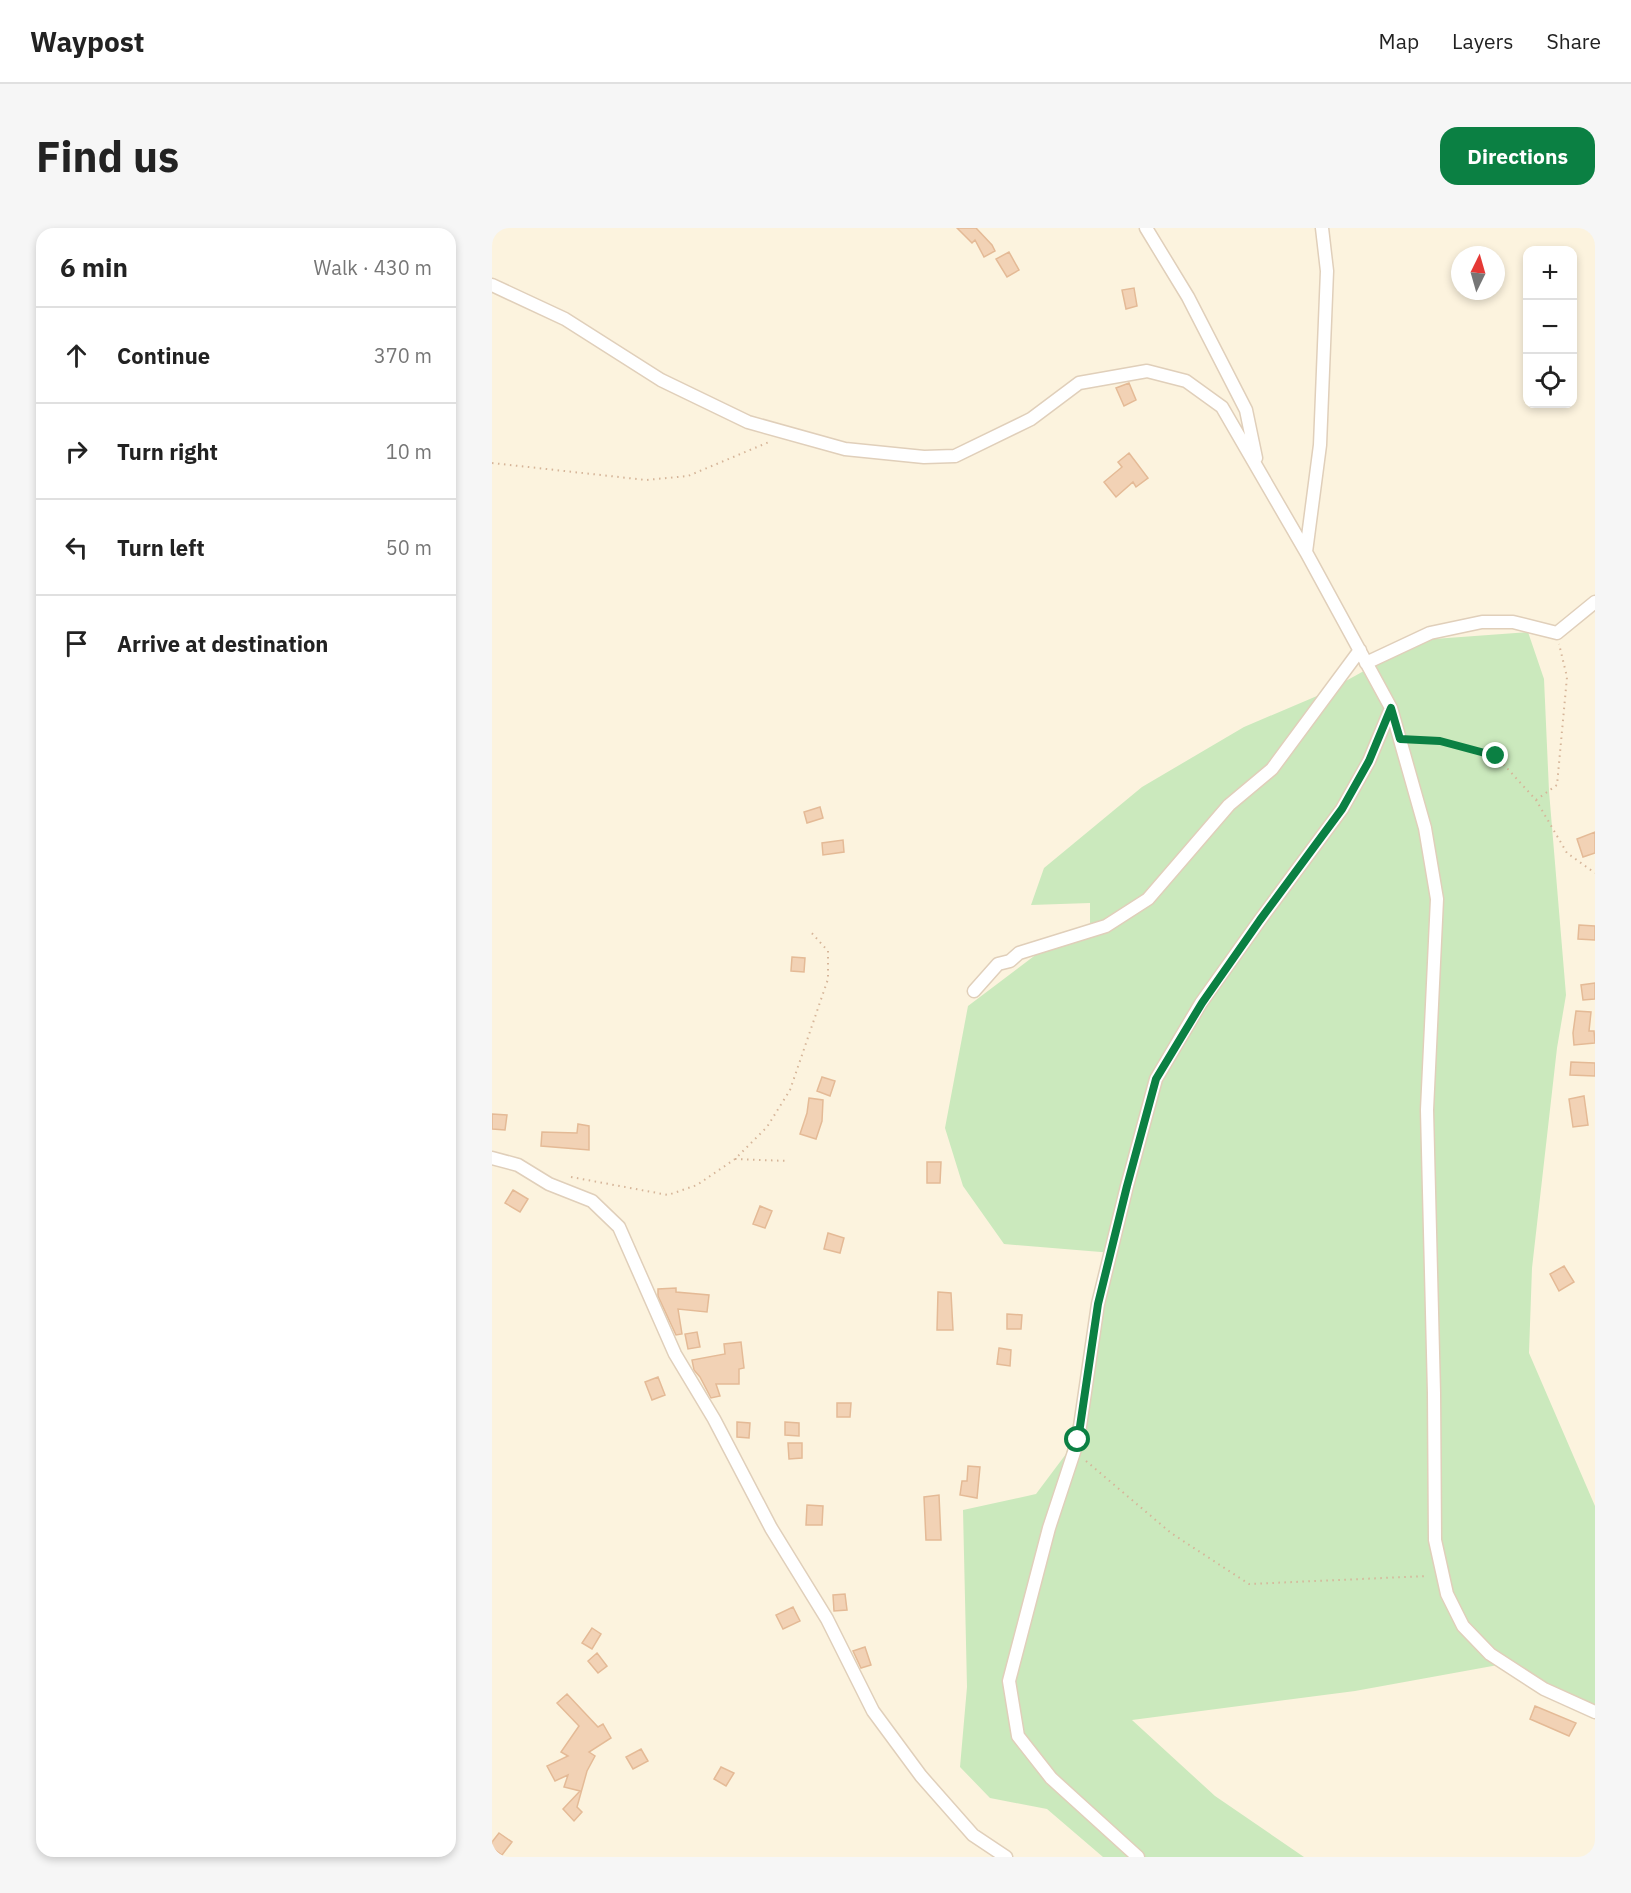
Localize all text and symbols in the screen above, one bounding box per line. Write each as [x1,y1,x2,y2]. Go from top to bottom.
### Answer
text: Waypost [30,23,144,60]
text: Map [1379,27,1419,55]
text: Layers [1452,27,1514,55]
text: Share [1547,27,1601,55]
button: Directions [1440,127,1595,185]
text: Find us [36,129,179,184]
north arrow [1451,246,1505,300]
map controls [1523,246,1577,408]
button: + [1523,246,1577,300]
text: 6 min [60,250,128,284]
text: Walk · 430 m [314,254,432,281]
button: − [1523,300,1577,354]
icon: ahead [60,339,93,372]
text: Continue [117,341,210,370]
text: 370 m [374,342,432,369]
button: locate [1523,354,1577,408]
icon: right [60,435,93,468]
text: Turn right [117,437,218,466]
text: 10 m [386,438,432,465]
icon: left [60,531,93,564]
text: Turn left [117,533,205,562]
text: 50 m [386,534,432,561]
icon: arrive [60,627,93,660]
text: Arrive at destination [117,629,328,658]
route end [1482,742,1508,768]
route start [1064,1426,1090,1452]

